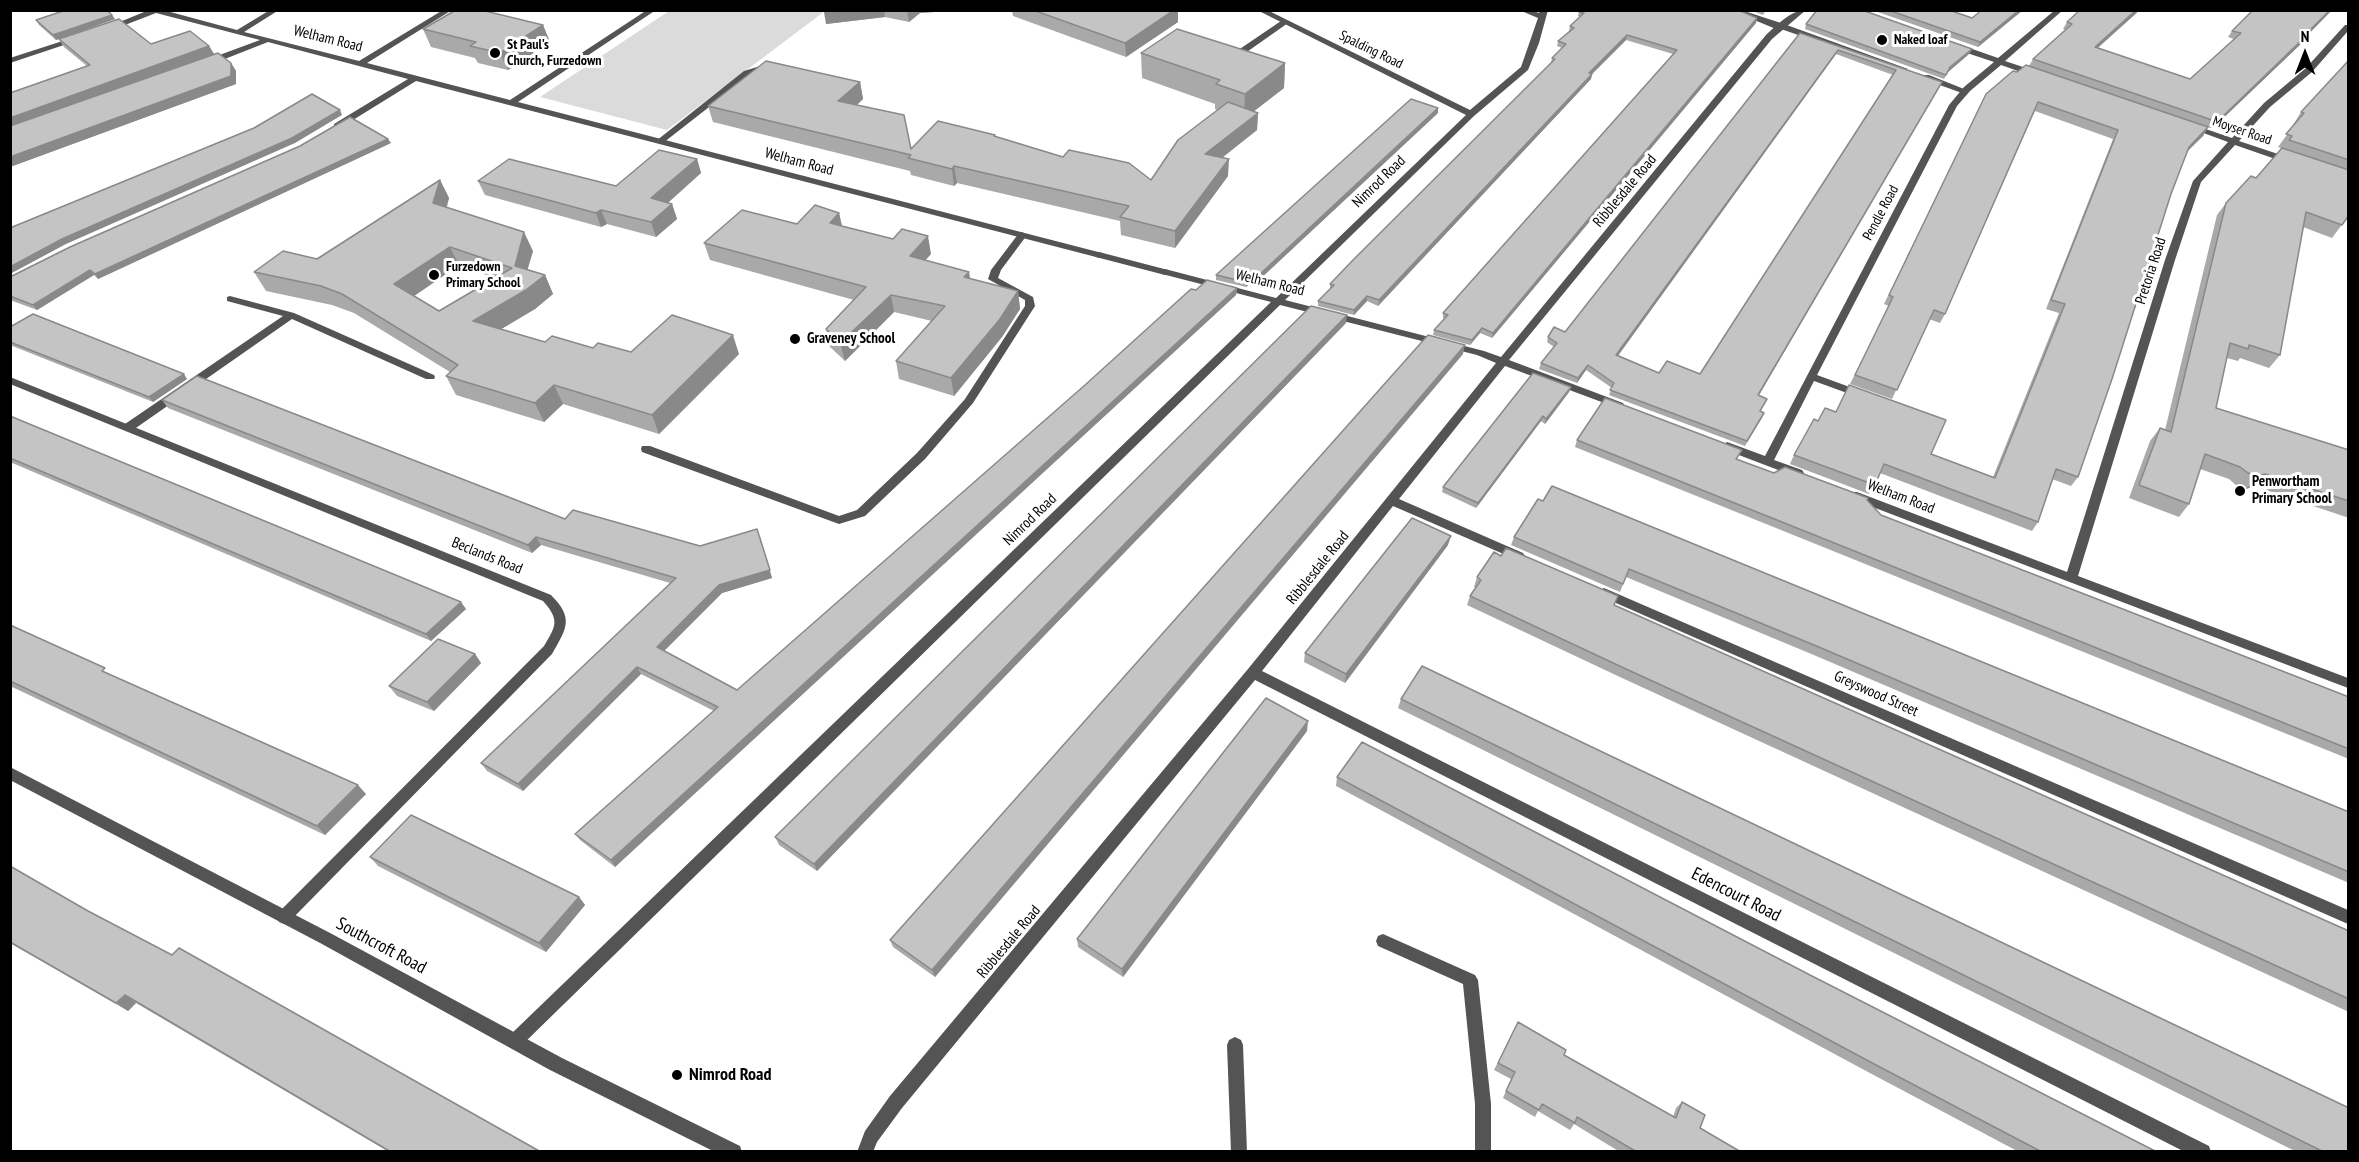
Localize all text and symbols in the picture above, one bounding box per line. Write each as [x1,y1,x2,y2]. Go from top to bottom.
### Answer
street label: Welham Road [292,22,364,56]
north arrow [2275,24,2335,84]
text: N [2301,26,2309,46]
street label: Spalding Road [1336,27,1406,73]
place label: Naked loaf [1894,32,1947,48]
marker: Naked loaf [1875,33,1889,47]
place label: St Paul's Church, Furzedown [507,37,602,70]
marker: St Paul's Church, Furzedown [488,46,502,60]
street label: Moyser Road [2210,113,2274,149]
street label: Welham Road [763,144,835,180]
street label: Ribblesdale Road [1589,151,1661,231]
street label: Nimrod Road [1349,152,1409,212]
street label: Pendle Road [1860,183,1902,243]
street label: Pretoria Road [2132,235,2170,307]
place label: Furzedown Primary School [446,259,520,292]
street label: Welham Road [1234,266,1306,300]
marker: Furzedown Primary School [427,268,441,282]
place label: Graveney School [807,330,895,348]
marker: Graveney School [788,332,802,346]
place label: Penwortham Primary School [2252,473,2332,508]
street label: Welham Road [1865,476,1937,518]
marker: Penwortham Primary School [2233,484,2247,498]
street label: Nimrod Road [1000,490,1060,550]
street label: Ribblesdale Road [1283,528,1353,608]
street label: Beclands Road [449,534,525,578]
street label: Greyswood Street [1831,667,1921,721]
street label: Edencourt Road [1688,863,1784,927]
street label: Ribblesdale Road [973,902,1045,982]
street label: Southcroft Road [332,913,430,979]
place label: Nimrod Road [689,1064,771,1086]
marker: Nimrod Road [670,1068,684,1082]

